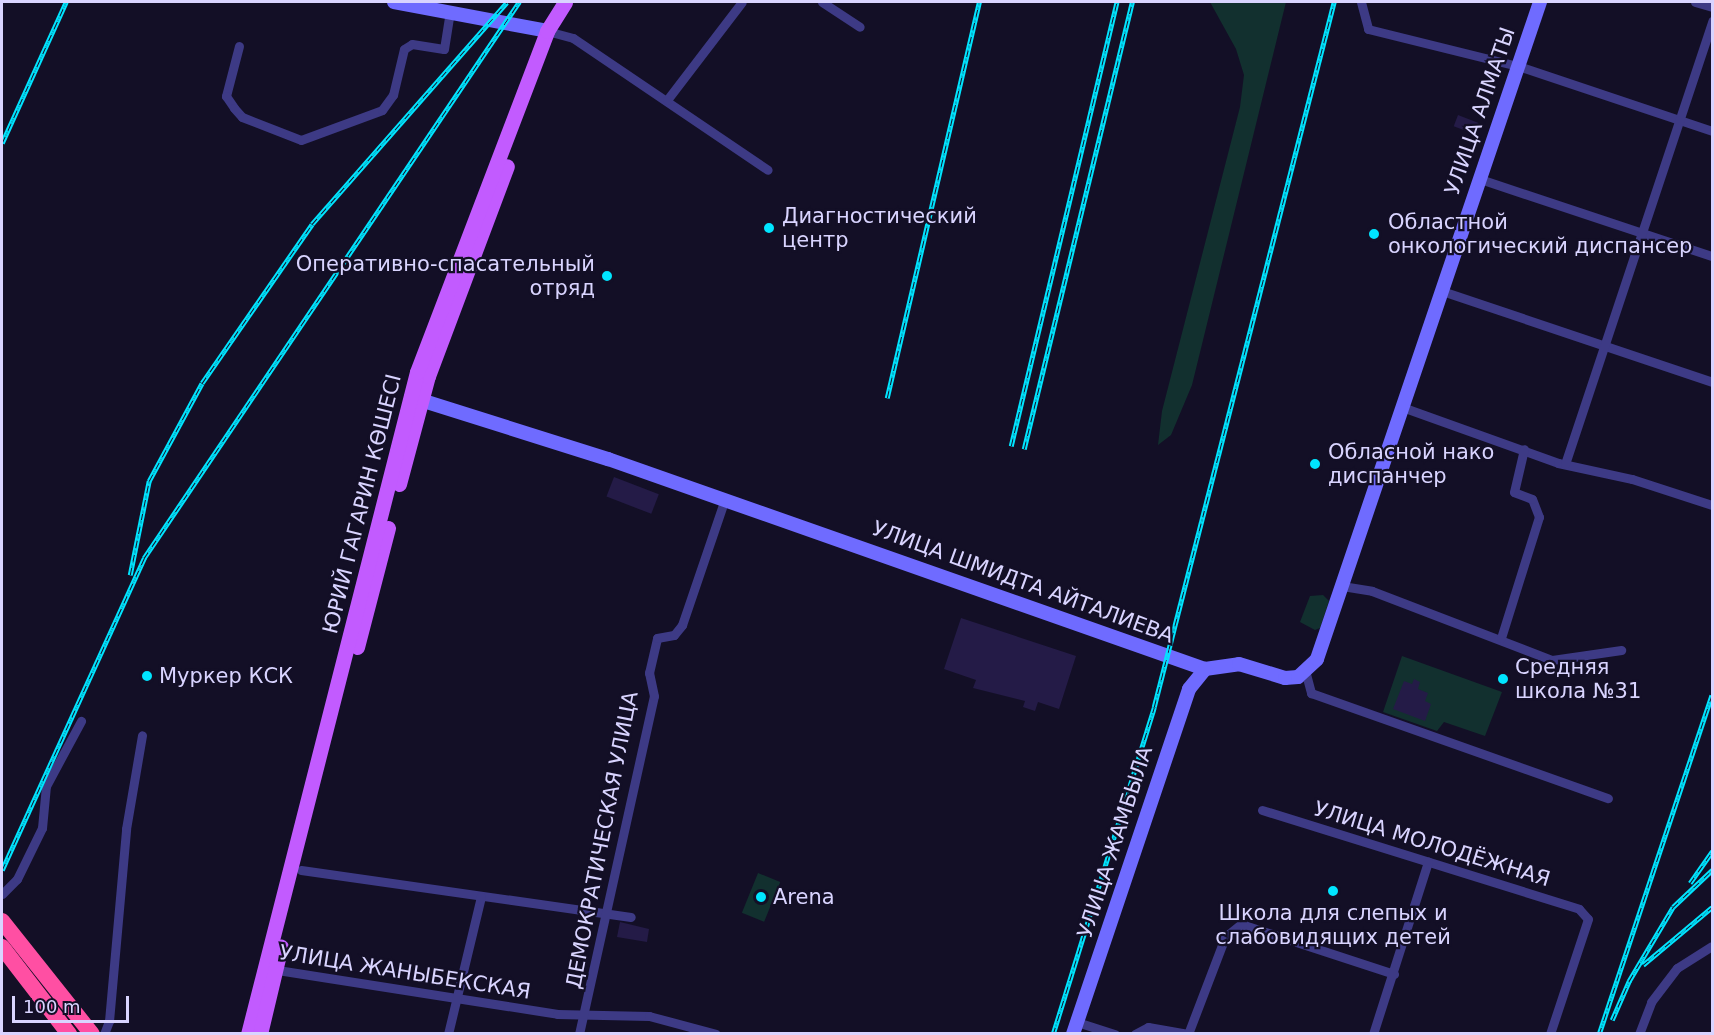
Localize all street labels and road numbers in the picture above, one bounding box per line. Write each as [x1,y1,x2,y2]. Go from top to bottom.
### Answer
street label: УЛИЦА АЛМАТЫ [1439,24,1521,198]
street label: ЮРИЙ ГАГАРИН КӨШЕСІ [318,372,406,636]
street label: УЛИЦА ШМИДТА АЙТАЛИЕВА [869,516,1177,648]
street label: ДЕМОКРАТИЧЕСКАЯ УЛИЦА [561,689,643,991]
street label: УЛИЦА ЖАМБЫЛА [1072,743,1158,941]
street label: УЛИЦА МОЛОДЁЖНАЯ [1311,796,1553,892]
street label: УЛИЦА ЖАНЫБЕКСКАЯ [278,940,532,1004]

